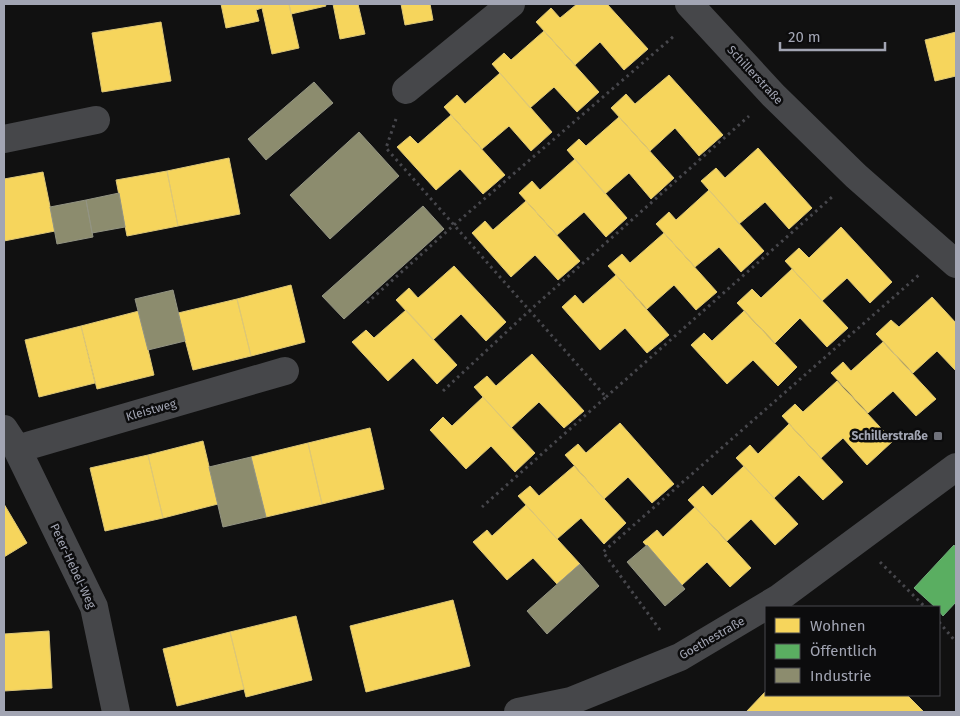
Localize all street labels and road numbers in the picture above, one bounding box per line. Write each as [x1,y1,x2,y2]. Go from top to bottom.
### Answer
street label: Schillerstraße [724,43,786,107]
street label: Kleistweg [124,396,179,424]
street label: Peter-Hebel-Weg [47,521,99,611]
street label: Goethestraße [677,614,747,662]

